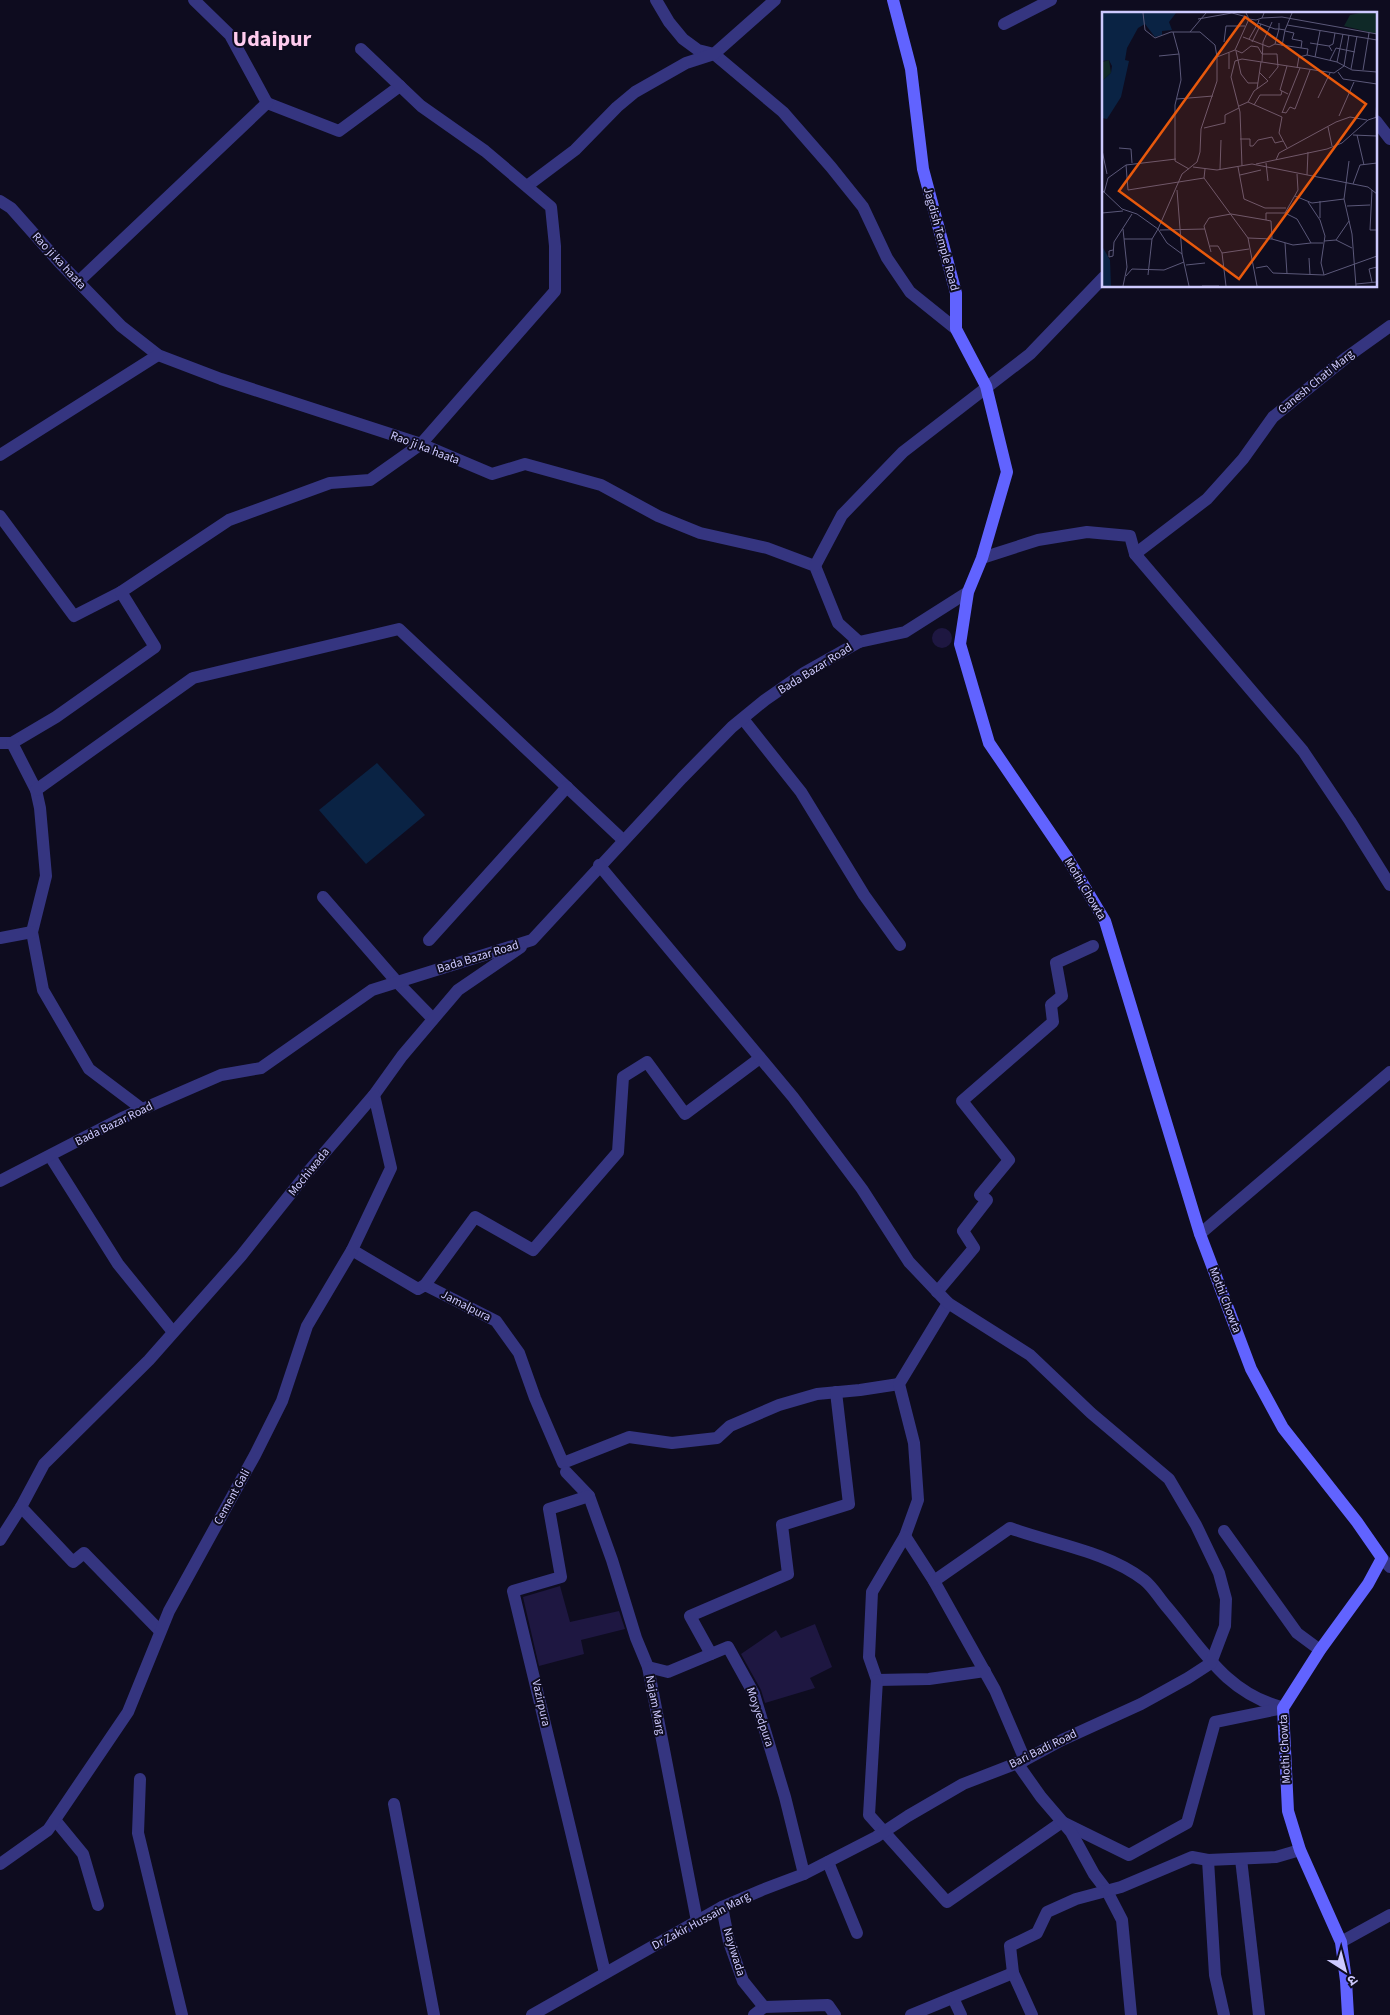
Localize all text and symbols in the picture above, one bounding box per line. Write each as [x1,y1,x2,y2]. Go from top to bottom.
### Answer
inset map [1102,12,1378,288]
district label: Udaipur [233,23,312,55]
street label: Jagdish Temple Road [919,185,963,293]
street label: Rao ji ka haata [28,229,90,293]
street label: Ganesh Chati Marg [1274,346,1358,418]
street label: Rao ji ka haata [388,427,462,469]
street label: Bada Bazar Road [775,639,855,699]
street label: Mothi Chowta [1060,855,1110,923]
street label: Bada Bazar Road [435,937,521,977]
street label: Bada Bazar Road [72,1098,156,1150]
street label: Mochiwada [284,1144,334,1200]
street label: Mothi Chowta [1205,1265,1245,1335]
street label: Jamalpura [438,1286,494,1326]
street label: Cement Gali [210,1466,254,1528]
street label: Najam Marg [641,1674,669,1736]
street label: Vazirpura [527,1678,555,1728]
street label: Moyyedpura [742,1685,778,1749]
street label: Mothi Chowta [1275,1714,1295,1784]
street label: Bari Badi Road [1006,1725,1080,1773]
street label: Dr Zakir Hussain Marg [649,1888,753,1954]
street label: Nayiwada [719,1926,749,1978]
north arrow [1320,1945,1370,1995]
text: उ [1342,1969,1361,1991]

